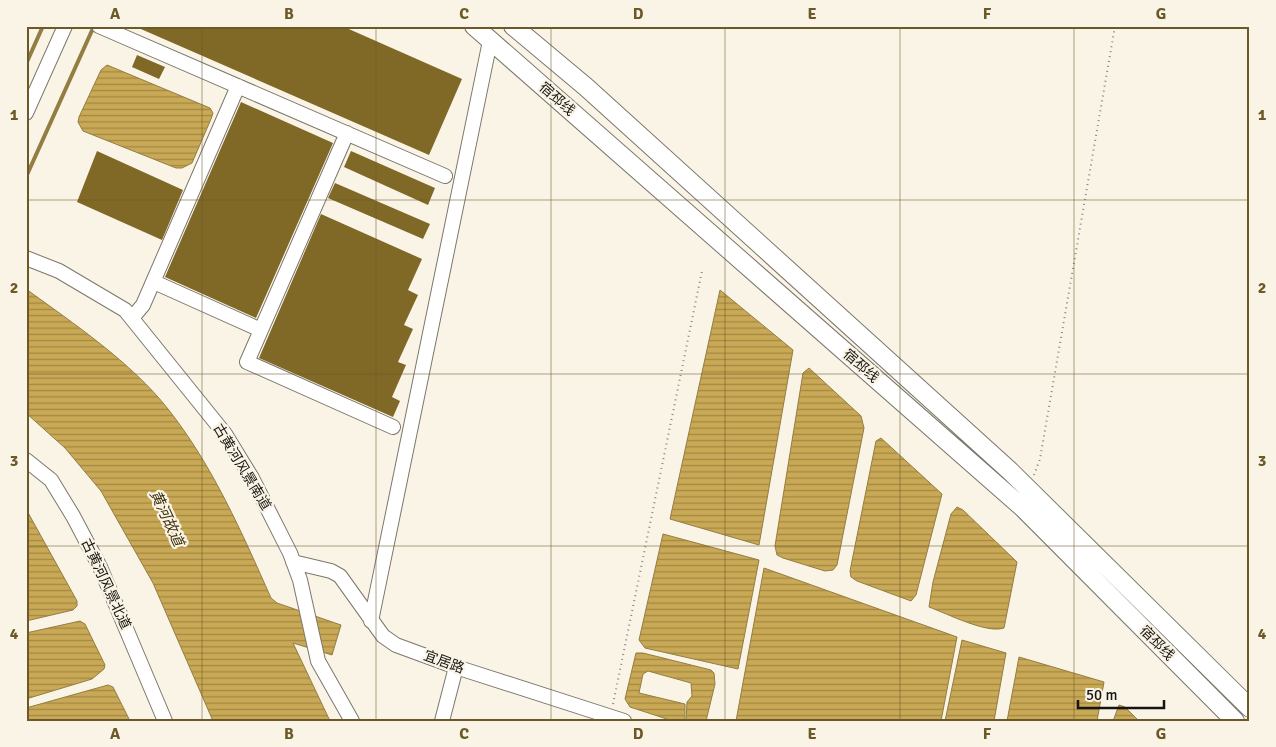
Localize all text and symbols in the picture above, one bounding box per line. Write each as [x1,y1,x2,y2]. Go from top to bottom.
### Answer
text: A [110,4,121,24]
text: B [284,4,294,24]
text: C [459,4,469,24]
text: D [633,4,644,24]
text: E [807,4,817,24]
text: F [983,4,992,24]
text: G [1156,4,1166,24]
street label: 宿邳线 [536,79,578,119]
text: 1 [10,105,19,125]
text: 1 [1258,105,1267,125]
text: 2 [10,278,18,298]
text: 2 [1258,278,1266,298]
street label: 宿邳线 [840,346,882,386]
street label: 古黄河风景南道 [209,421,275,513]
text: 3 [10,451,18,471]
text: 3 [1258,451,1266,471]
water label: 黄河故道 [146,487,189,551]
street label: 古黄河风景北道 [78,536,134,632]
street label: 宿邳线 [1136,622,1178,664]
text: 4 [10,624,19,644]
text: 4 [1258,624,1267,644]
street label: 宜居路 [421,647,467,677]
scale bar [1078,677,1165,709]
text: 50 m [1086,686,1117,704]
text: A [110,724,121,744]
text: B [284,724,294,744]
text: C [459,724,469,744]
text: D [633,724,644,744]
text: E [807,724,817,744]
text: F [983,724,992,744]
text: G [1156,724,1166,744]

